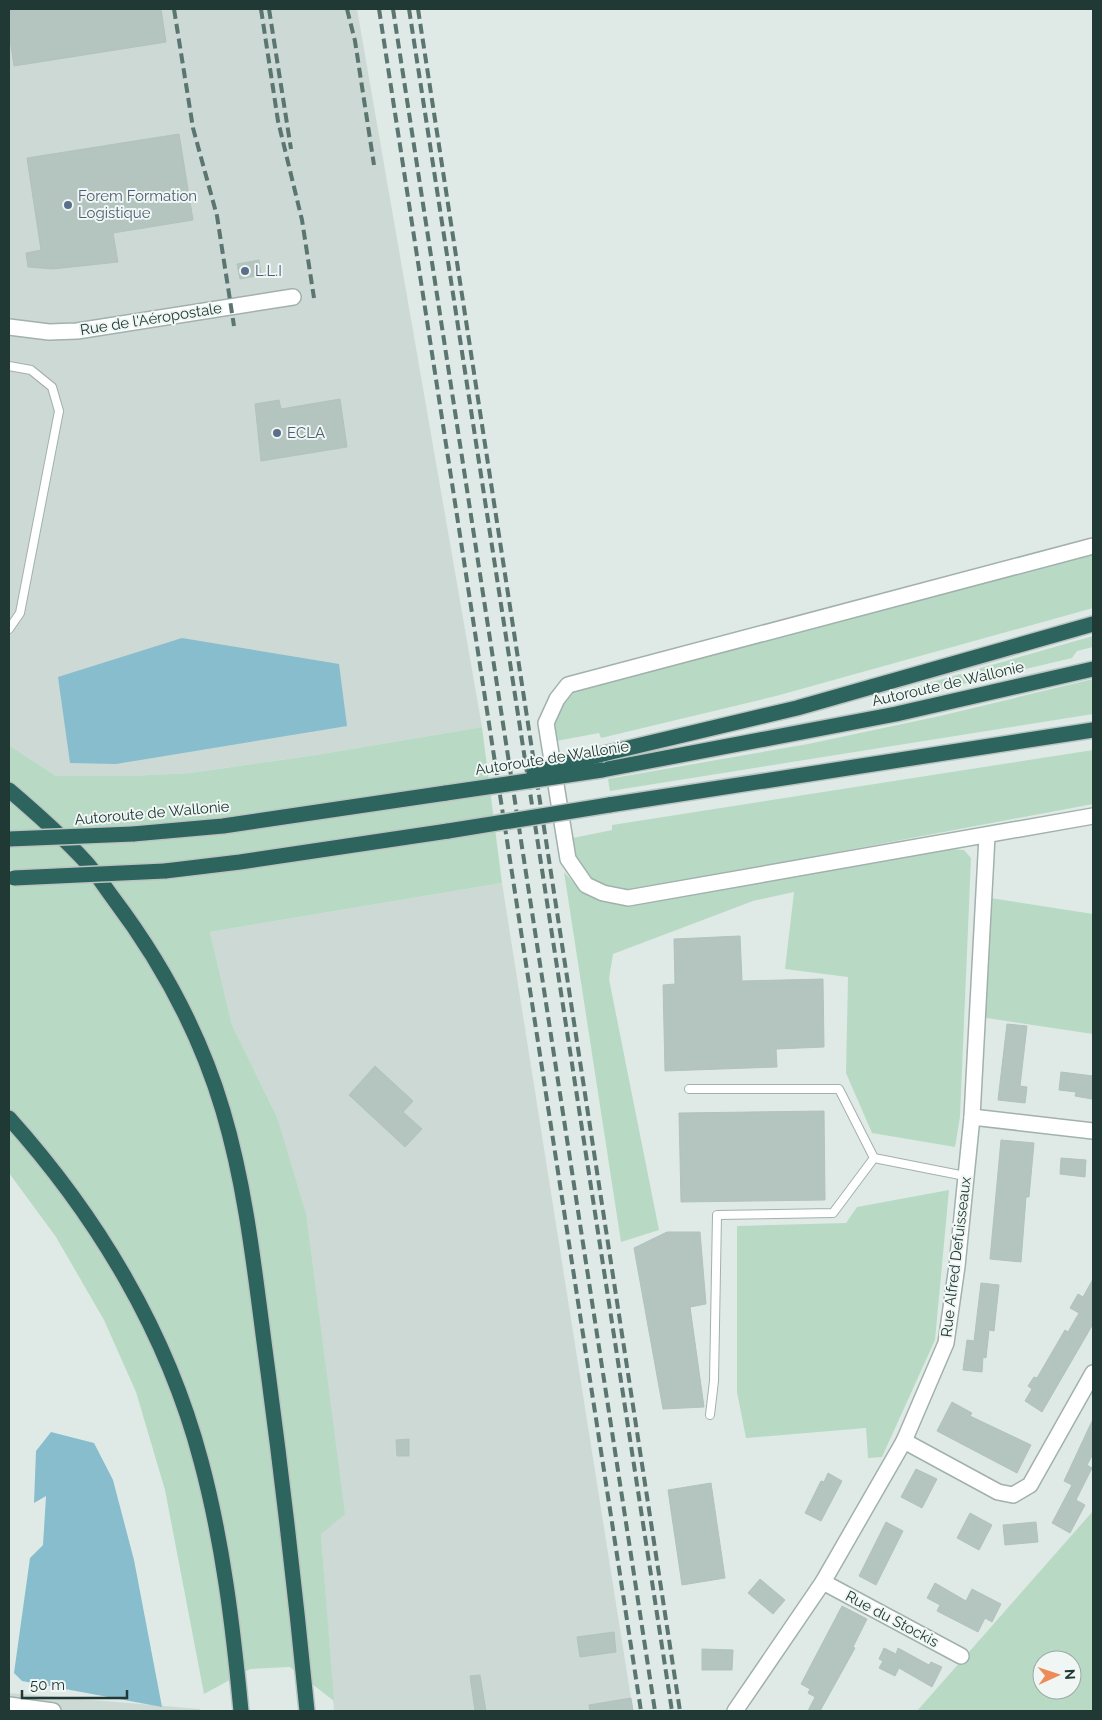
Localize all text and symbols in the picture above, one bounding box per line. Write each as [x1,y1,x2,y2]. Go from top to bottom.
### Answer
place label: Forem Formation Logistique [78,187,197,222]
marker: Forem Formation Logistique [62,199,74,211]
place label: L.L.I [255,262,282,280]
marker: L.L.I [239,265,251,277]
street label: Rue de l'Aéropostale [79,299,223,339]
place label: ECLA [287,424,325,442]
marker: ECLA [271,427,283,439]
street label: Autoroute de Wallonie [870,658,1026,710]
street label: Autoroute de Wallonie [474,737,630,779]
street label: Autoroute de Wallonie [74,797,230,829]
street label: Rue Alfred Defuisseaux [937,1175,975,1338]
street label: Rue du Stockis [842,1587,942,1651]
north arrow [1032,1650,1082,1700]
scale bar [22,1668,128,1700]
text: N [1062,1669,1078,1680]
text: 50 m [30,1676,65,1694]

